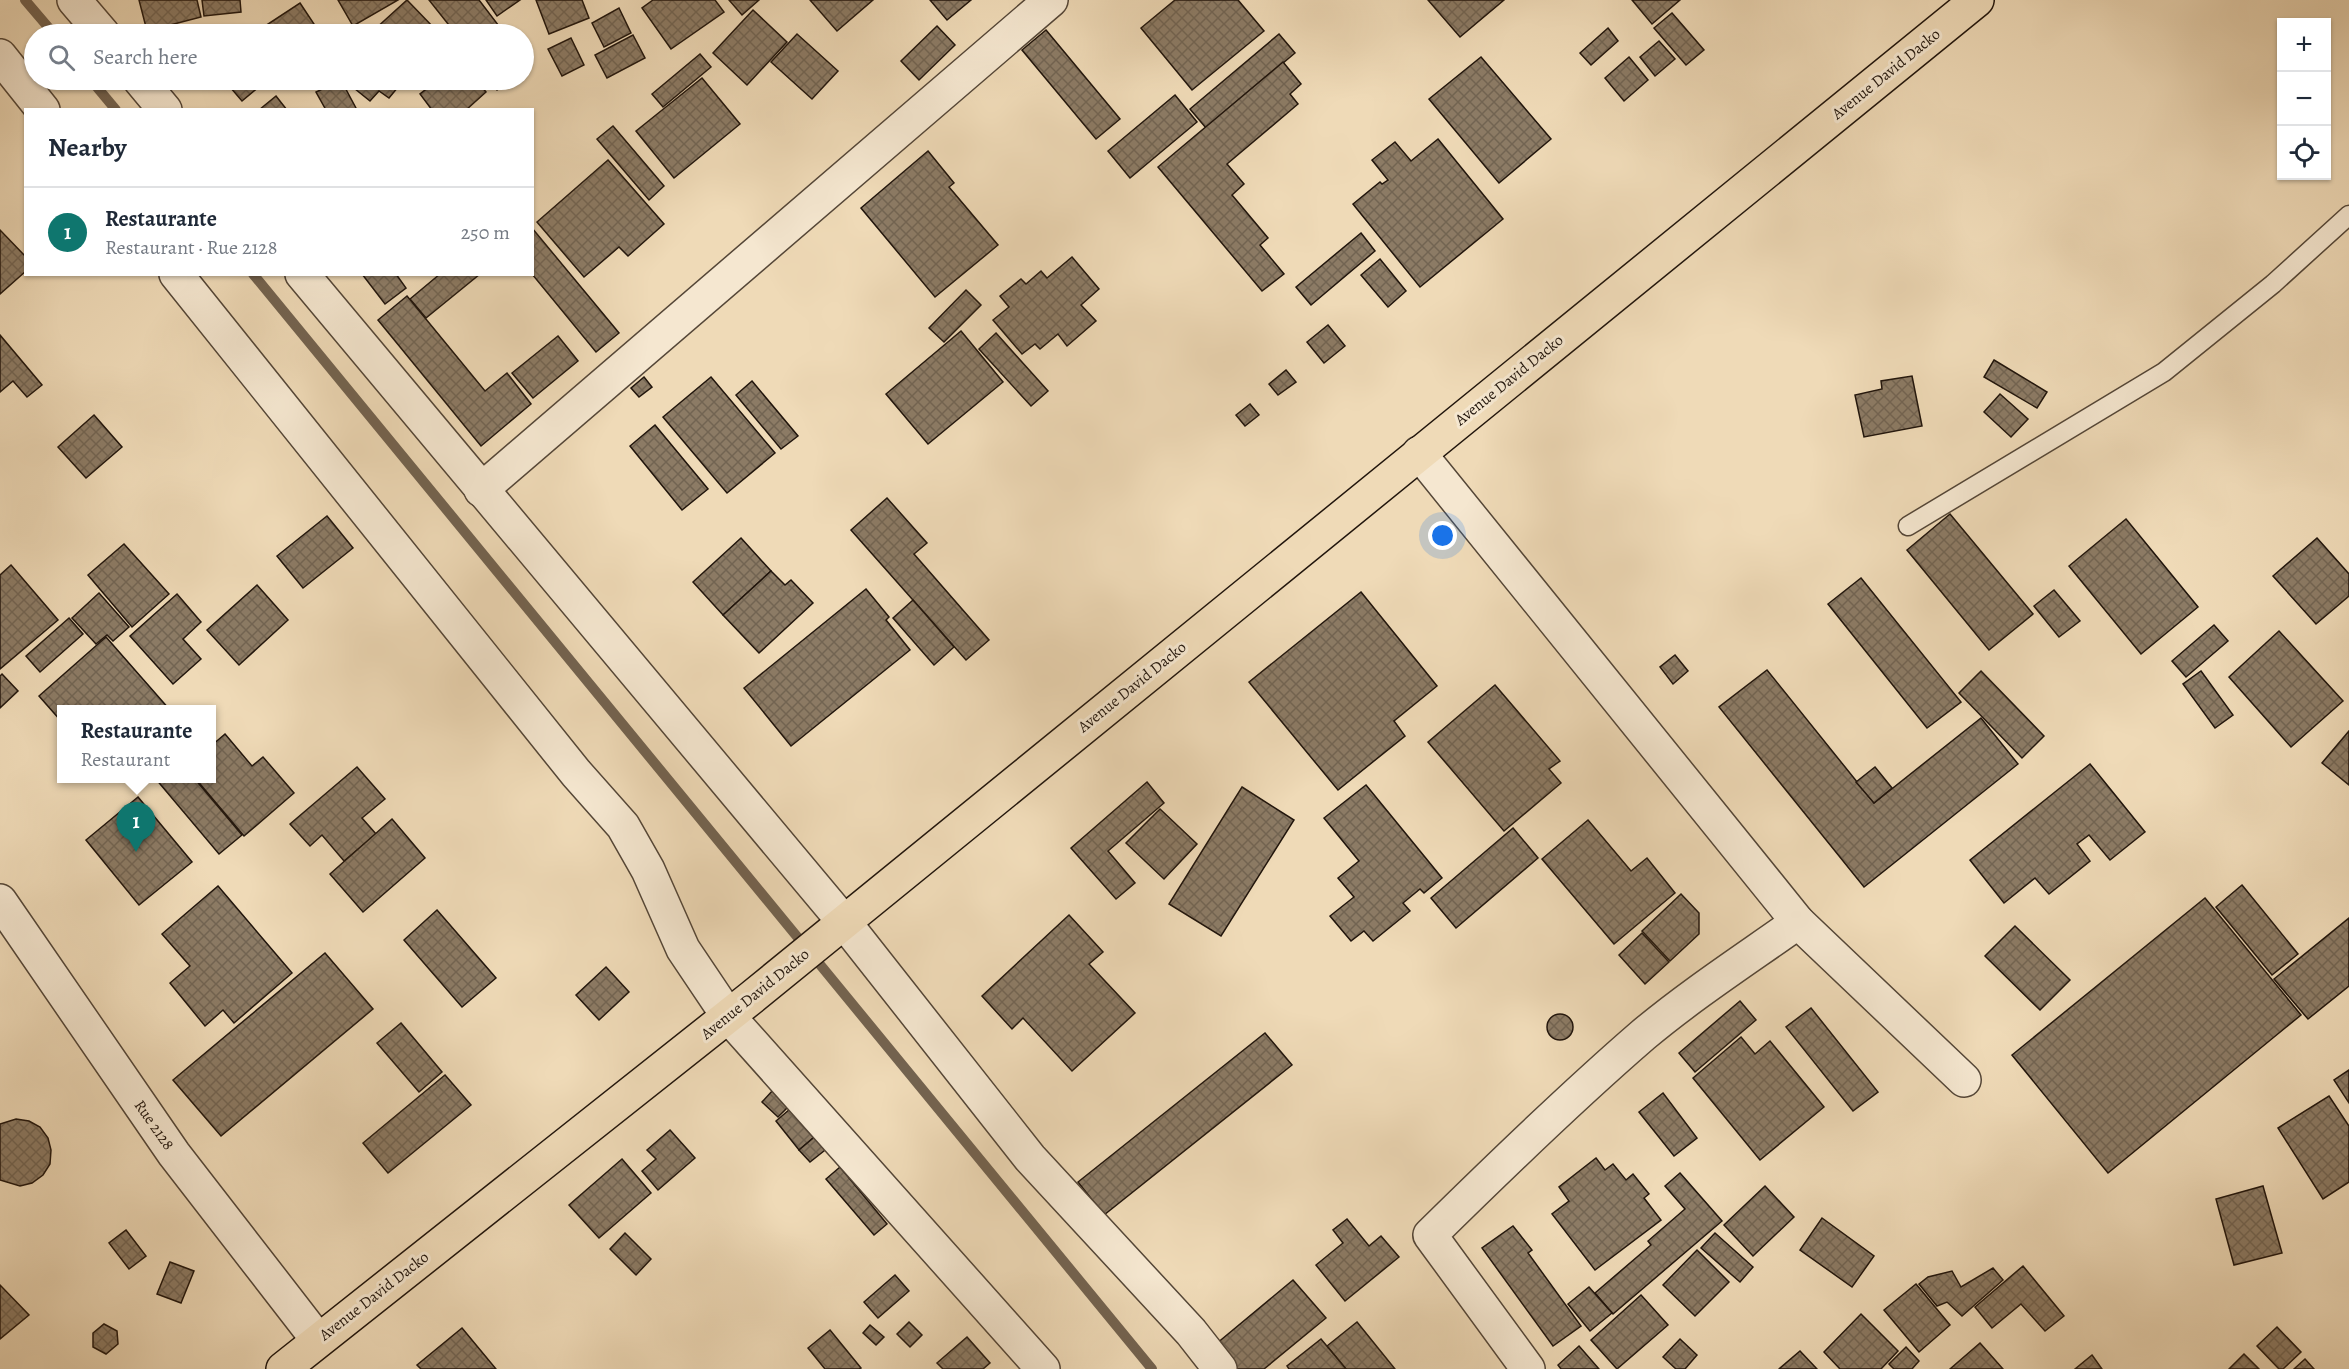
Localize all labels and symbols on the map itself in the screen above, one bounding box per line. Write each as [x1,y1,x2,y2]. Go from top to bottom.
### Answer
street label: Avenue David Dacko [1826,23,1945,125]
street label: Avenue David Dacko [1449,329,1568,431]
your location [1428,521,1457,550]
street label: Avenue David Dacko [1072,636,1191,738]
pin: 1 [116,802,156,852]
street label: Avenue David Dacko [695,943,814,1045]
street label: Rue 2128 [129,1095,179,1155]
street label: Avenue David Dacko [314,1246,433,1346]

